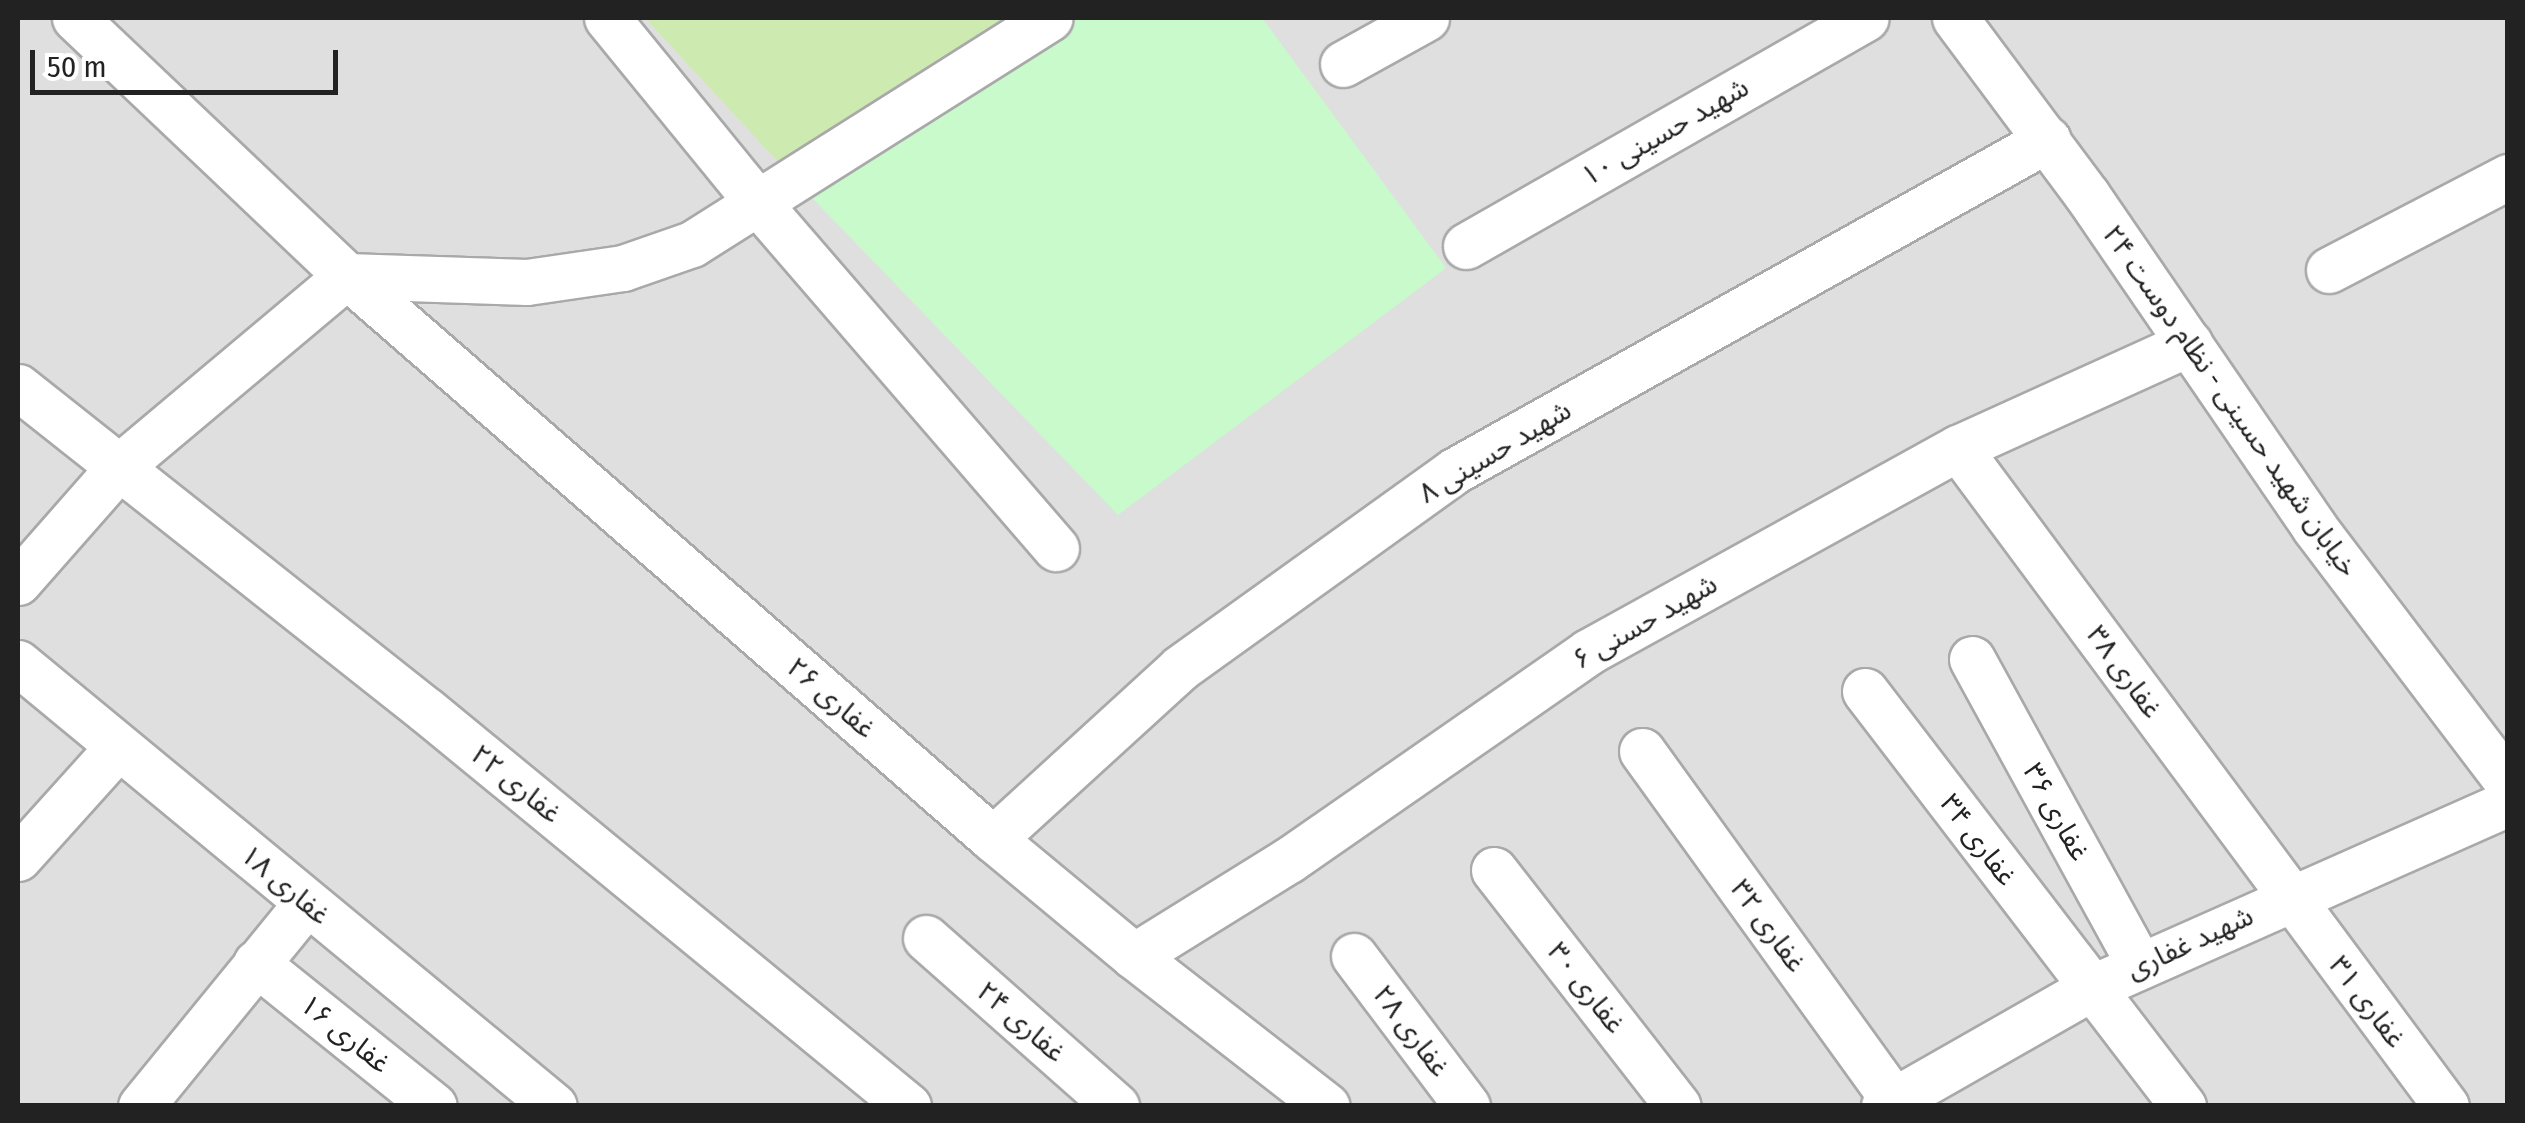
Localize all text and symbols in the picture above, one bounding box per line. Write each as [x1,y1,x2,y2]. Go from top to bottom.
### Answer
scale bar [35,30,342,92]
text: 50 m [47,49,107,85]
street label: شهید حسینی ۱۰ [1575,71,1755,193]
street label: خیابان شهید حسینی - نظام دوست ۲۴ [2095,219,2365,583]
street label: شهید حسینی ۸ [1413,393,1577,511]
street label: شهید حسنی ۶ [1567,567,1723,677]
street label: غفاری ۳۸ [2079,619,2169,725]
street label: غفاری ۲۶ [780,650,882,746]
street label: غفاری ۲۲ [464,738,568,830]
street label: غفاری ۳۶ [2016,757,2096,867]
street label: غفاری ۳۴ [1933,787,2023,893]
street label: غفاری ۱۸ [234,838,336,932]
street label: غفاری ۳۲ [1723,873,1813,979]
street label: شهید غفاری [2121,899,2259,987]
street label: غفاری ۳۰ [1540,936,1632,1040]
street label: غفاری ۳۱ [2322,949,2412,1055]
street label: غفاری ۲۴ [970,974,1072,1070]
street label: غفاری ۲۸ [1366,978,1456,1084]
street label: غفاری ۱۶ [293,988,397,1080]

